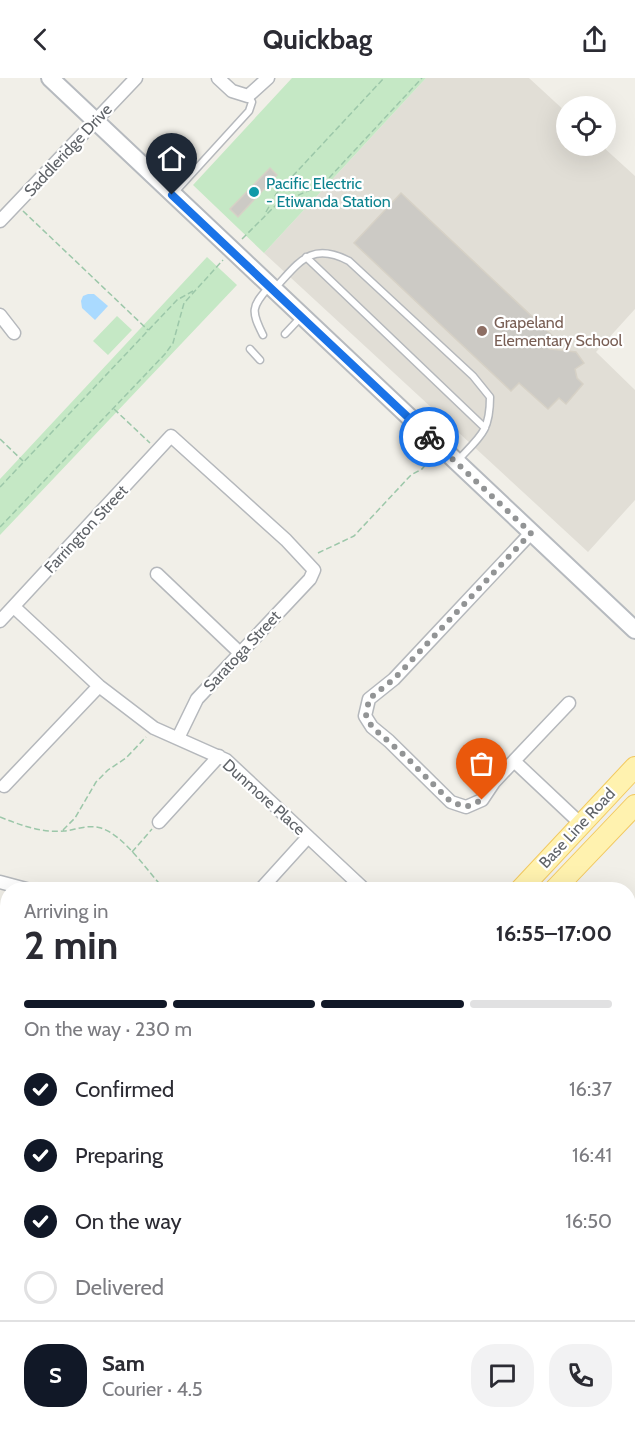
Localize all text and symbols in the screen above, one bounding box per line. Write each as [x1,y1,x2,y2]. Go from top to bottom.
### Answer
icon: back [24,23,57,56]
text: Quickbag [263,23,372,56]
icon: share [578,23,611,56]
map controls [556,96,616,156]
button: locate [556,96,616,156]
street label: Saddleridge Drive [20,100,116,200]
pin [146,133,197,195]
icon: home [155,142,188,175]
place label: Pacific Electric - Etiwanda Station [266,174,391,211]
marker: Pacific Electric - Etiwanda Station [247,185,261,199]
place label: Grapeland Elementary School [494,313,622,350]
marker: Grapeland Elementary School [475,324,489,338]
courier [399,407,459,467]
icon: bike [413,421,446,454]
street label: Farrington Street [40,481,132,577]
street label: Saratoga Street [200,606,285,696]
pin [456,738,507,800]
icon: bag [465,747,498,780]
street label: Dunmore Place [219,755,309,839]
street label: Base Line Road [535,784,619,872]
text: Arriving in [24,899,108,923]
text: 16:55–17:00 [496,920,612,947]
text: 2 min [24,921,118,969]
text: On the way · 230 m [24,1017,192,1041]
icon: check [24,1073,57,1106]
text: Confirmed [75,1076,174,1103]
text: 16:37 [569,1077,612,1101]
icon: check [24,1139,57,1172]
text: Preparing [75,1142,163,1169]
text: 16:41 [572,1143,612,1167]
icon: check [24,1205,57,1238]
text: On the way [75,1208,182,1235]
text: 16:50 [565,1209,612,1233]
text: Delivered [75,1274,164,1301]
button: chat [471,1344,534,1407]
button: phone [549,1344,612,1407]
text: Sam [102,1350,145,1377]
text: S [49,1362,62,1389]
text: Courier · 4.5 [102,1377,203,1401]

